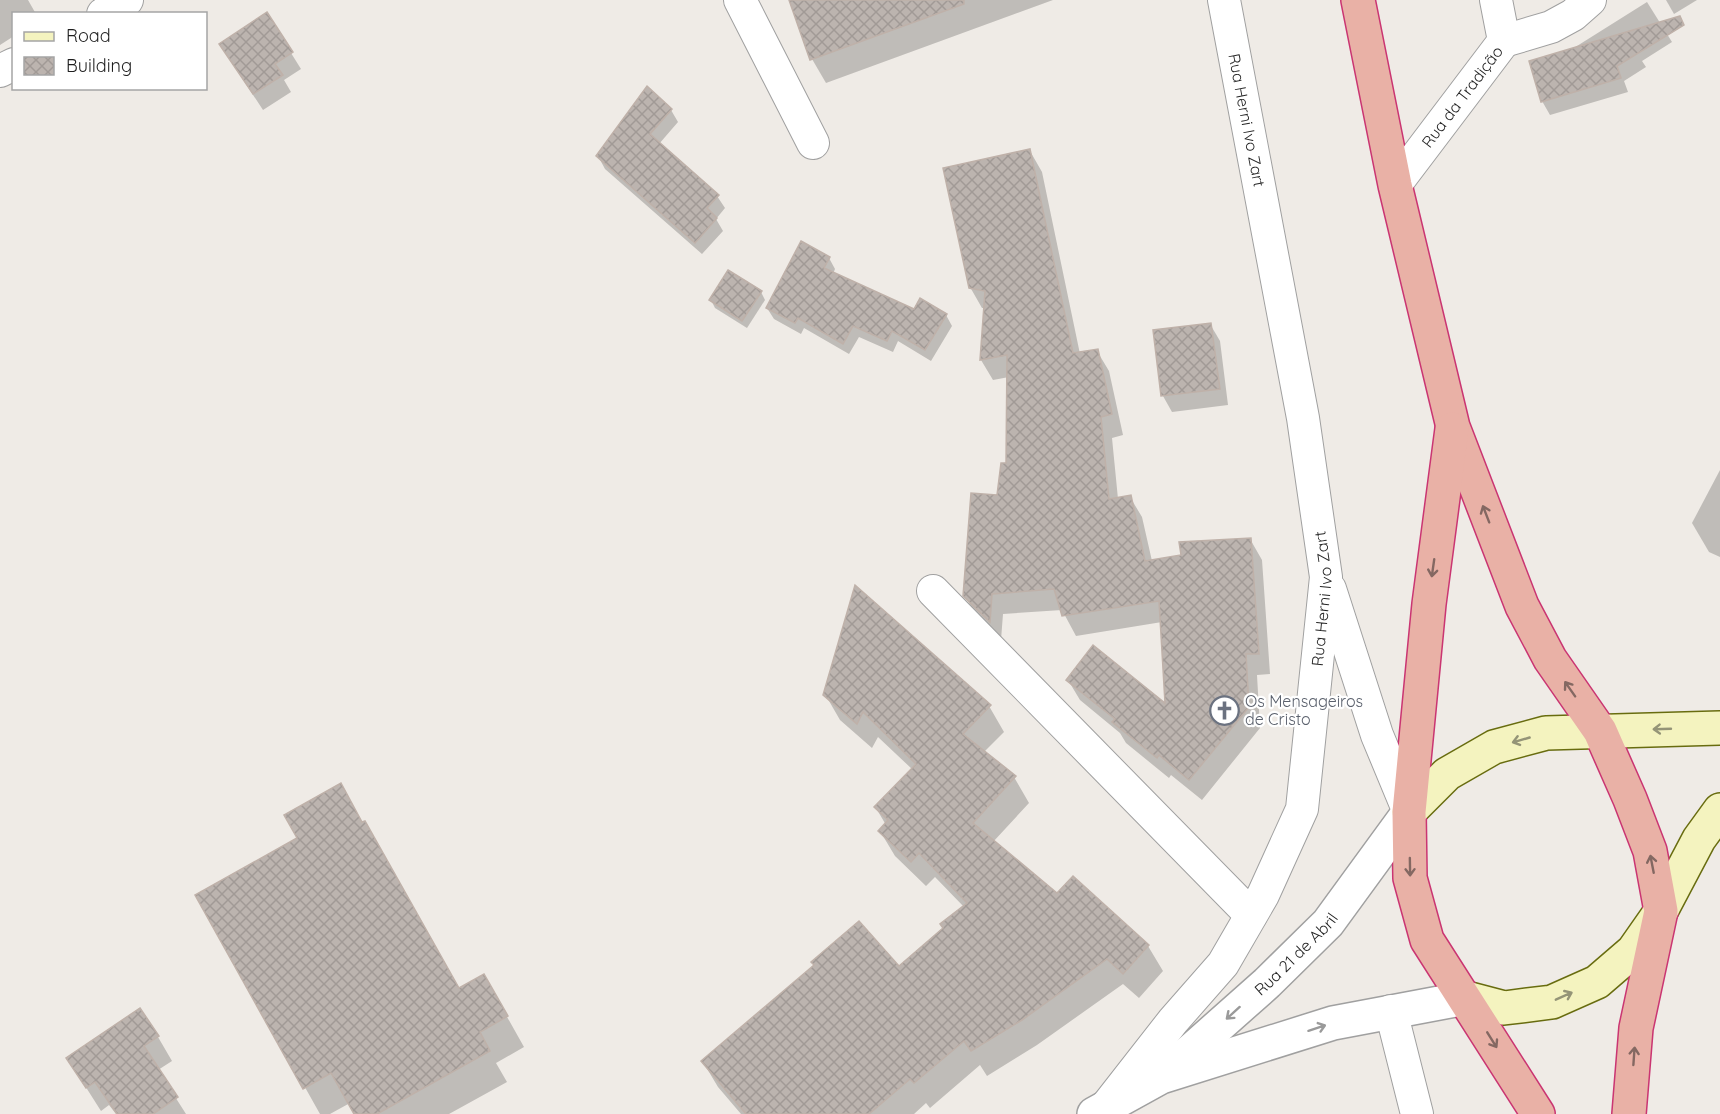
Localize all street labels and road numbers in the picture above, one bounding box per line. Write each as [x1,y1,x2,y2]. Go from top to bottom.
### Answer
street label: Rua da Tradição [1417,42,1507,151]
street label: Rua Herni Ivo Zart [1224,52,1270,188]
street label: Rua Herni Ivo Zart [1307,530,1336,667]
street label: Rua 21 de Abril [1250,909,1342,1000]

